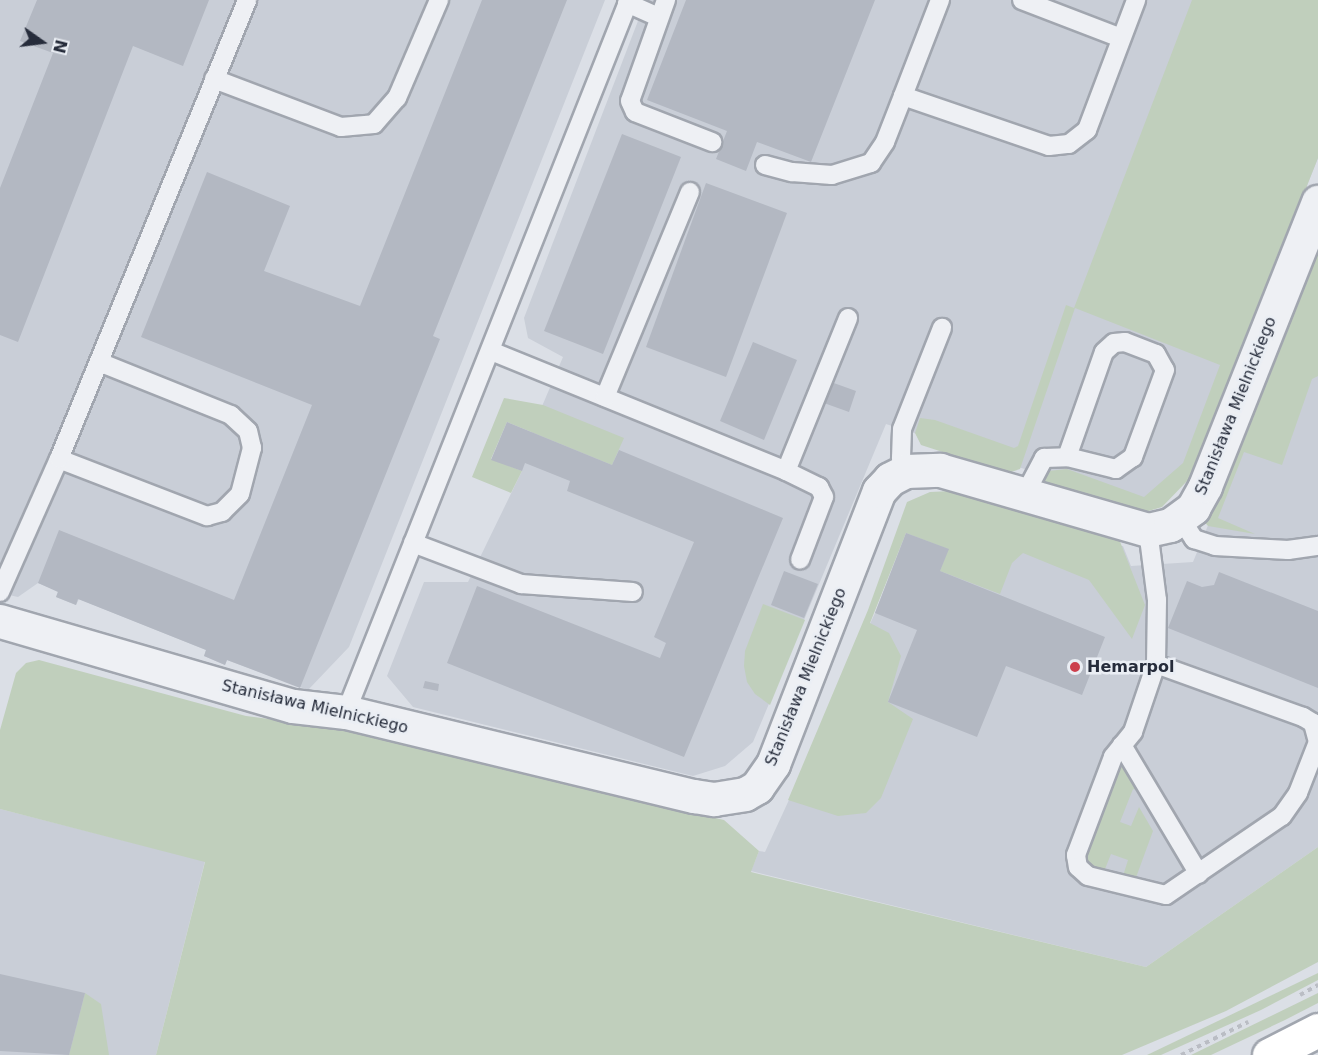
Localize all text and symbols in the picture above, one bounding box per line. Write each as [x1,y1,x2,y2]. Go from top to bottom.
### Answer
north arrow [12,12,72,72]
text: N [49,38,71,55]
street label: Stanisława Mielnickiego [1191,314,1281,498]
street label: Stanisława Mielnickiego [761,585,851,769]
place label: Hemarpol [1087,657,1175,677]
marker: Hemarpol [1068,660,1082,674]
street label: Stanisława Mielnickiego [220,676,410,738]

